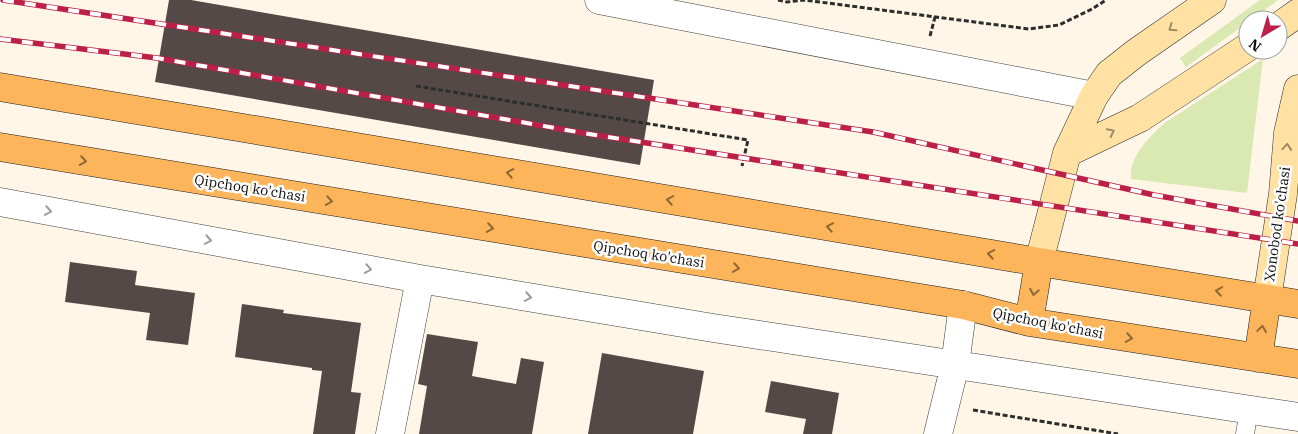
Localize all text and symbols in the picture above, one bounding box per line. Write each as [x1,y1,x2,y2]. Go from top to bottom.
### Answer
north arrow [1238,10,1288,60]
one-way arrow [1168,22,1178,31]
text: N [1245,35,1265,56]
one-way arrow [1106,128,1115,138]
one-way arrow [1281,142,1292,150]
one-way arrow [78,155,87,165]
street label: Xonobod ko'chasi [1260,165,1294,283]
one-way arrow [506,168,514,178]
street label: Qipchoq ko'chasi [193,170,307,206]
one-way arrow [666,195,674,206]
one-way arrow [325,196,334,206]
one-way arrow [44,205,52,215]
one-way arrow [485,222,494,232]
one-way arrow [826,223,835,233]
one-way arrow [203,234,212,244]
street label: Qipchoq ko'chasi [592,236,706,272]
one-way arrow [986,250,995,260]
one-way arrow [732,263,741,273]
one-way arrow [363,264,372,274]
one-way arrow [1214,287,1223,297]
one-way arrow [1029,288,1039,296]
one-way arrow [523,291,532,301]
street label: Qipchoq ko'chasi [991,303,1105,343]
one-way arrow [1257,324,1267,333]
one-way arrow [1124,332,1133,342]

